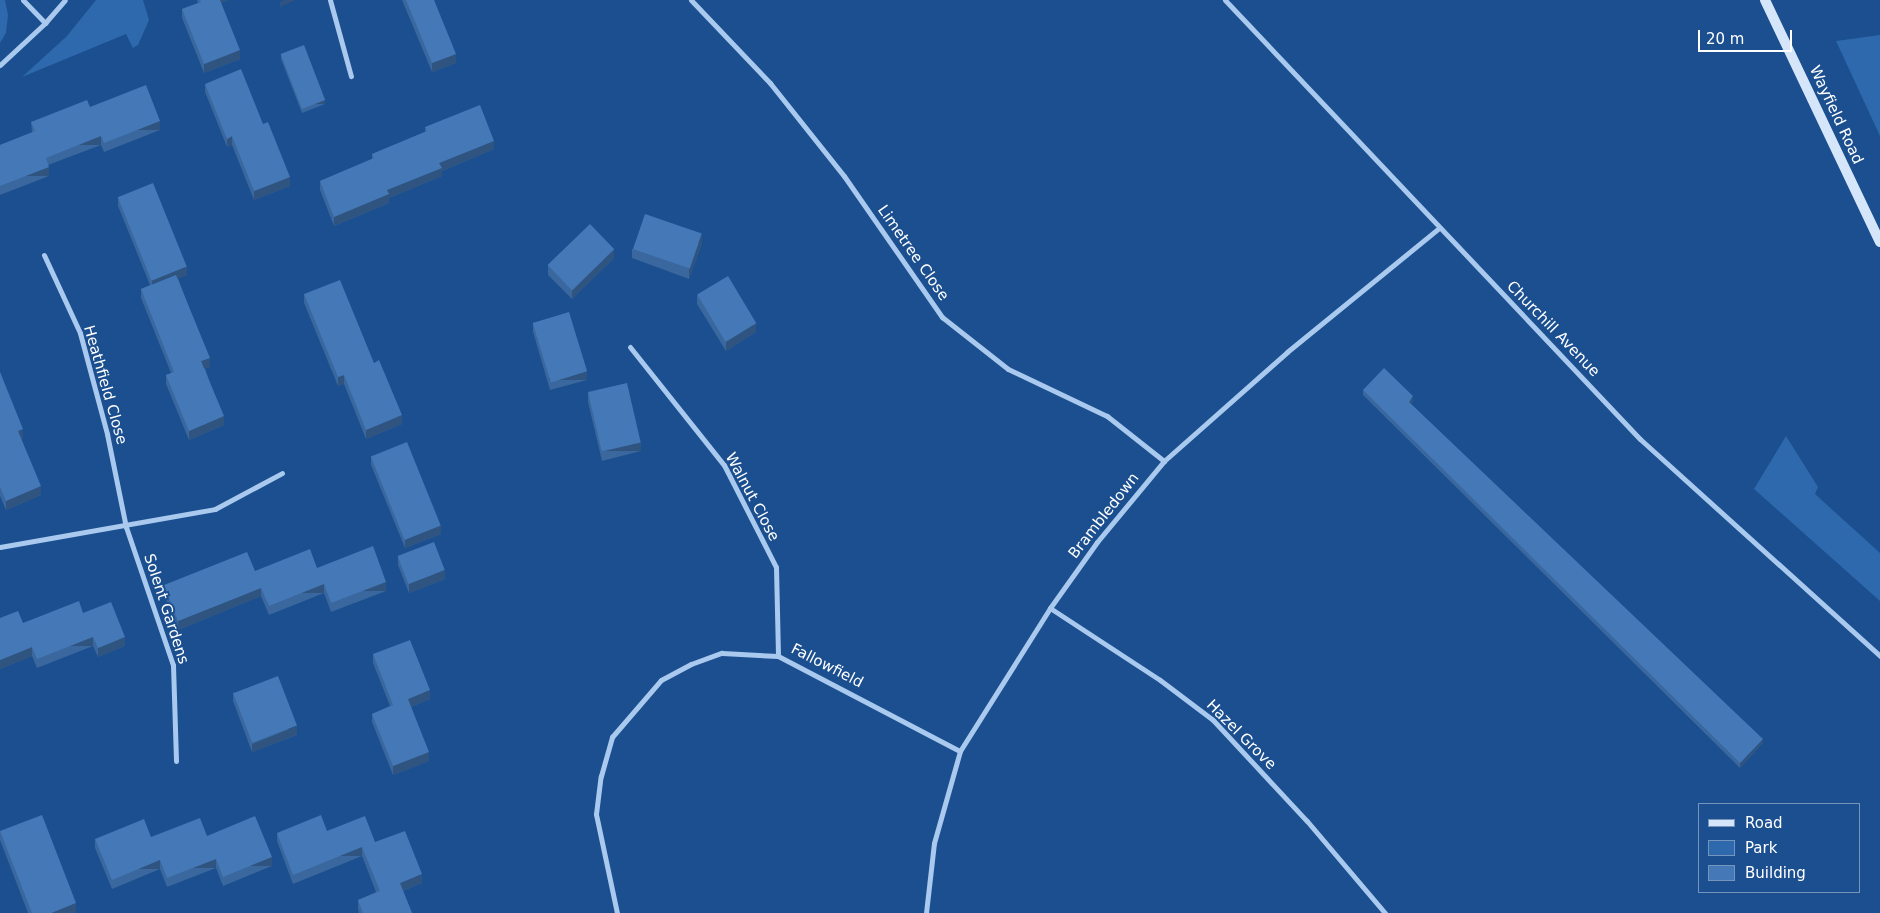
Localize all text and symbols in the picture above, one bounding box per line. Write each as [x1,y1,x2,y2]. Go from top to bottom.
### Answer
scale bar [1700,20,1794,52]
text: 20 m [1706,30,1744,48]
street label: Wayfield Road [1805,63,1867,167]
street label: Limetree Close [873,202,953,304]
street label: Churchill Avenue [1503,277,1603,381]
street label: Heathfield Close [79,323,131,447]
street label: Walnut Close [721,450,783,544]
street label: Brambledown [1065,470,1143,562]
street label: Solent Gardens [140,552,192,666]
street label: Fallowfield [788,640,866,692]
street label: Hazel Grove [1202,696,1280,774]
legend [1698,803,1860,893]
text: Road [1745,814,1783,832]
text: Park [1745,839,1777,857]
text: Building [1745,864,1806,882]

